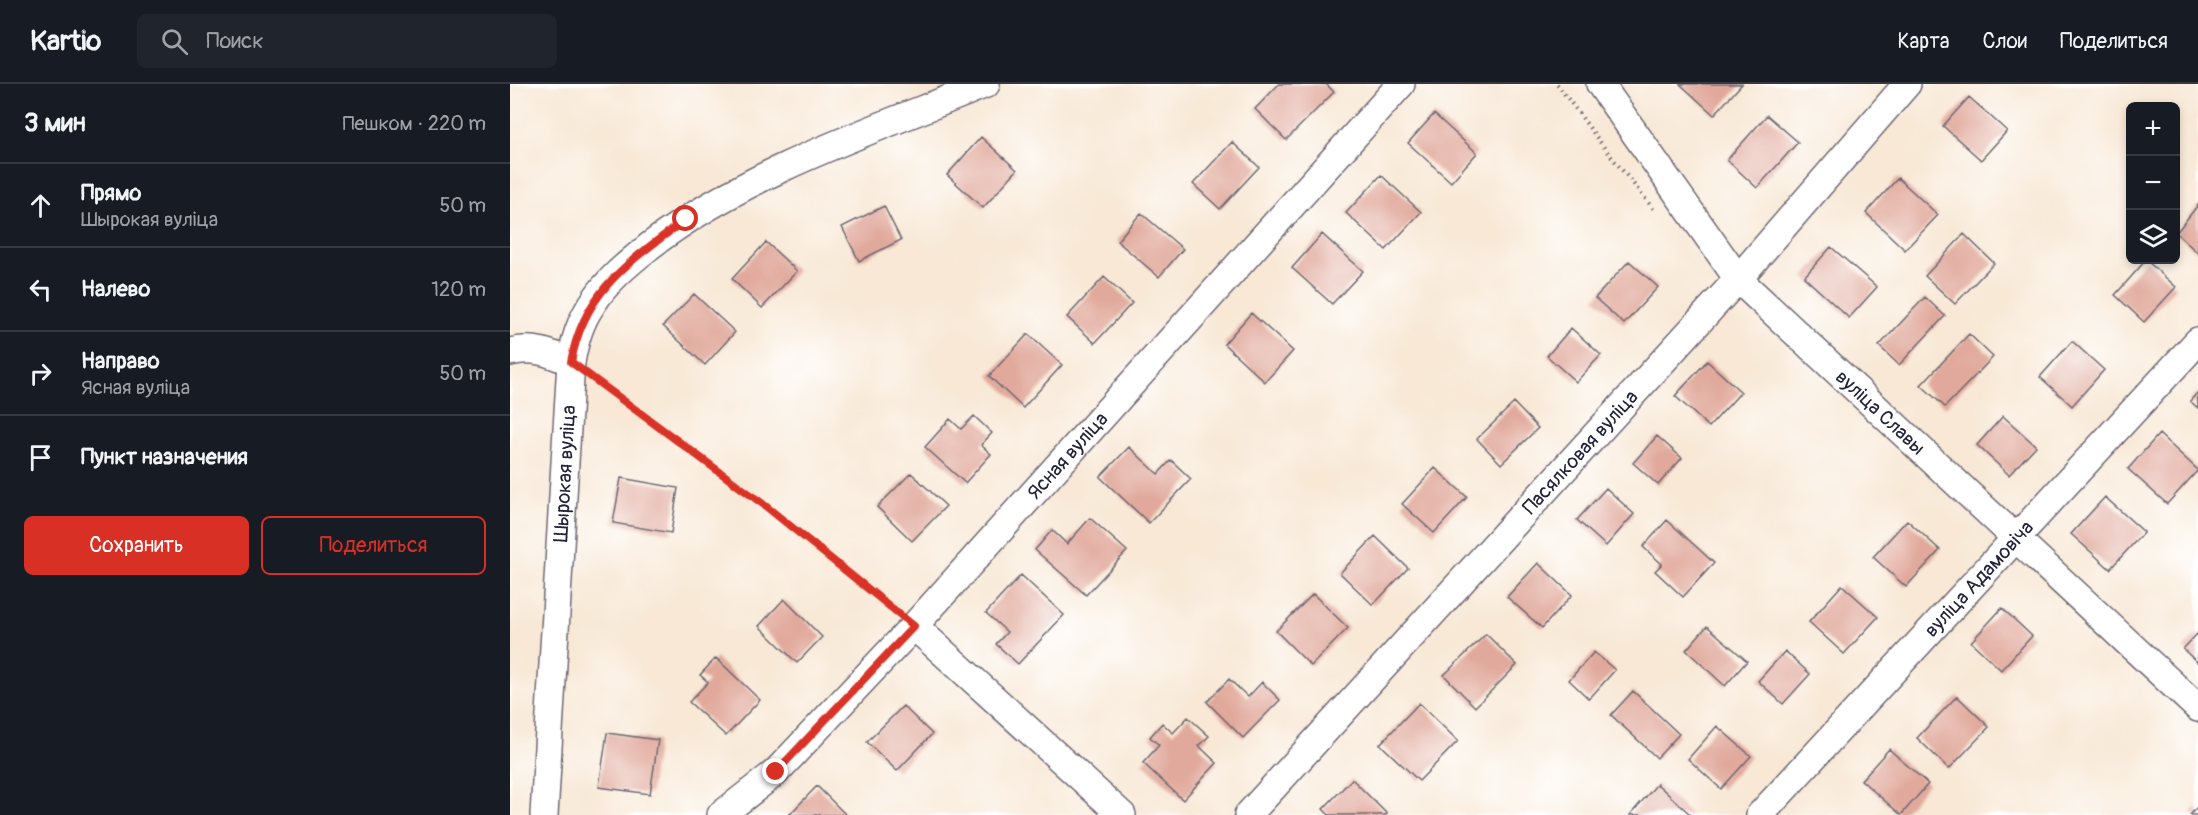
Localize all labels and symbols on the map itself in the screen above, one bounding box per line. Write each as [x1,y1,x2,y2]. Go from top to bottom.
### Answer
route start [672,205,698,231]
street label: вуліца Славы [1831,364,1931,460]
street label: Пасялковая вуліца [1517,384,1643,519]
street label: Шырокая вуліца [548,404,581,543]
street label: Ясная вуліца [1021,406,1113,504]
street label: вуліца Адамовіча [1919,515,2039,642]
route end [762,758,788,784]

